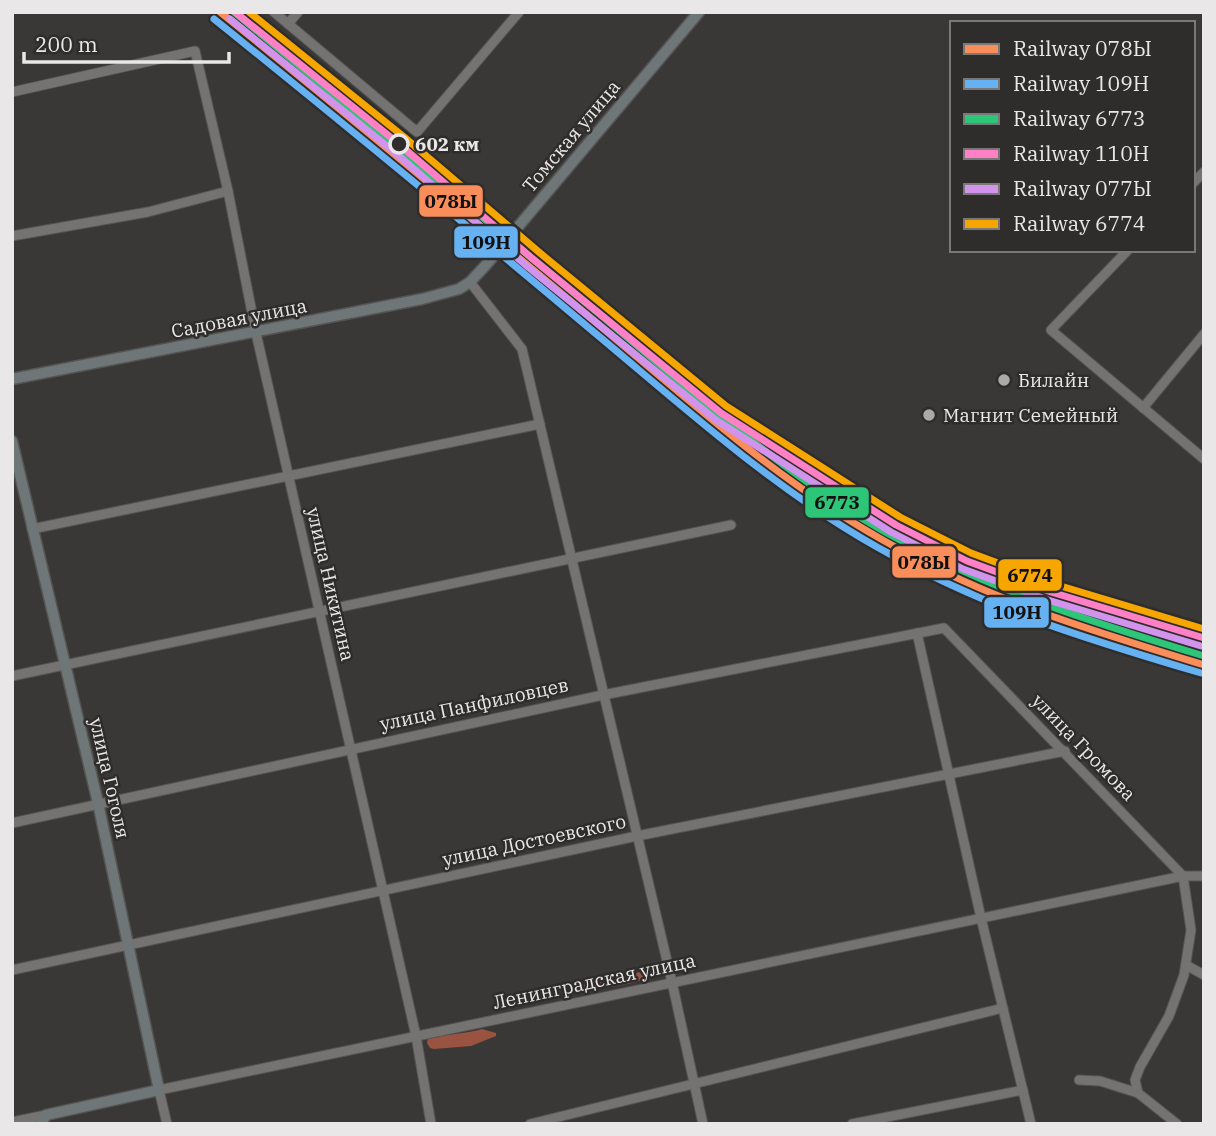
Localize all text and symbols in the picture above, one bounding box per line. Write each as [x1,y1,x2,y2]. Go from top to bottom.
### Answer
scale bar [24,21,229,65]
legend [950,21,1195,252]
text: 200 m [35,30,98,58]
text: Railway 078Ы [1013,34,1152,62]
text: Railway 109Н [1013,69,1149,97]
street label: Томская улица [517,75,625,197]
text: Railway 6773 [1013,104,1145,132]
place label: 602 км [415,132,479,156]
marker: 602 км [389,134,409,154]
text: Railway 110Н [1013,139,1149,167]
text: Railway 077Ы [1013,174,1152,202]
line badge: 078Ы [418,184,484,218]
text: 078Ы [425,189,477,213]
text: Railway 6774 [1013,209,1145,237]
line badge: 109Н [453,225,519,259]
text: 109Н [461,230,511,254]
street label: Садовая улица [169,293,309,343]
place label: Билайн [1018,368,1089,392]
marker: Билайн [996,372,1012,388]
place label: Магнит Семейный [943,403,1118,427]
marker: Магнит Семейный [921,407,937,423]
line badge: 6773 [804,486,870,519]
text: 6773 [814,490,860,514]
street label: улица Никитина [302,505,360,663]
line badge: 078Ы [891,545,957,579]
text: 078Ы [898,550,950,574]
line badge: 6774 [997,558,1063,592]
text: 6774 [1007,563,1053,587]
line badge: 109Н [983,596,1050,629]
text: 109Н [992,600,1042,624]
street label: улица Панфиловцев [378,672,570,736]
street label: улица Громова [1027,688,1141,806]
street label: улица Гоголя [84,715,136,841]
street label: улица Достоевского [440,809,628,871]
street label: Ленинградская улица [490,948,698,1014]

